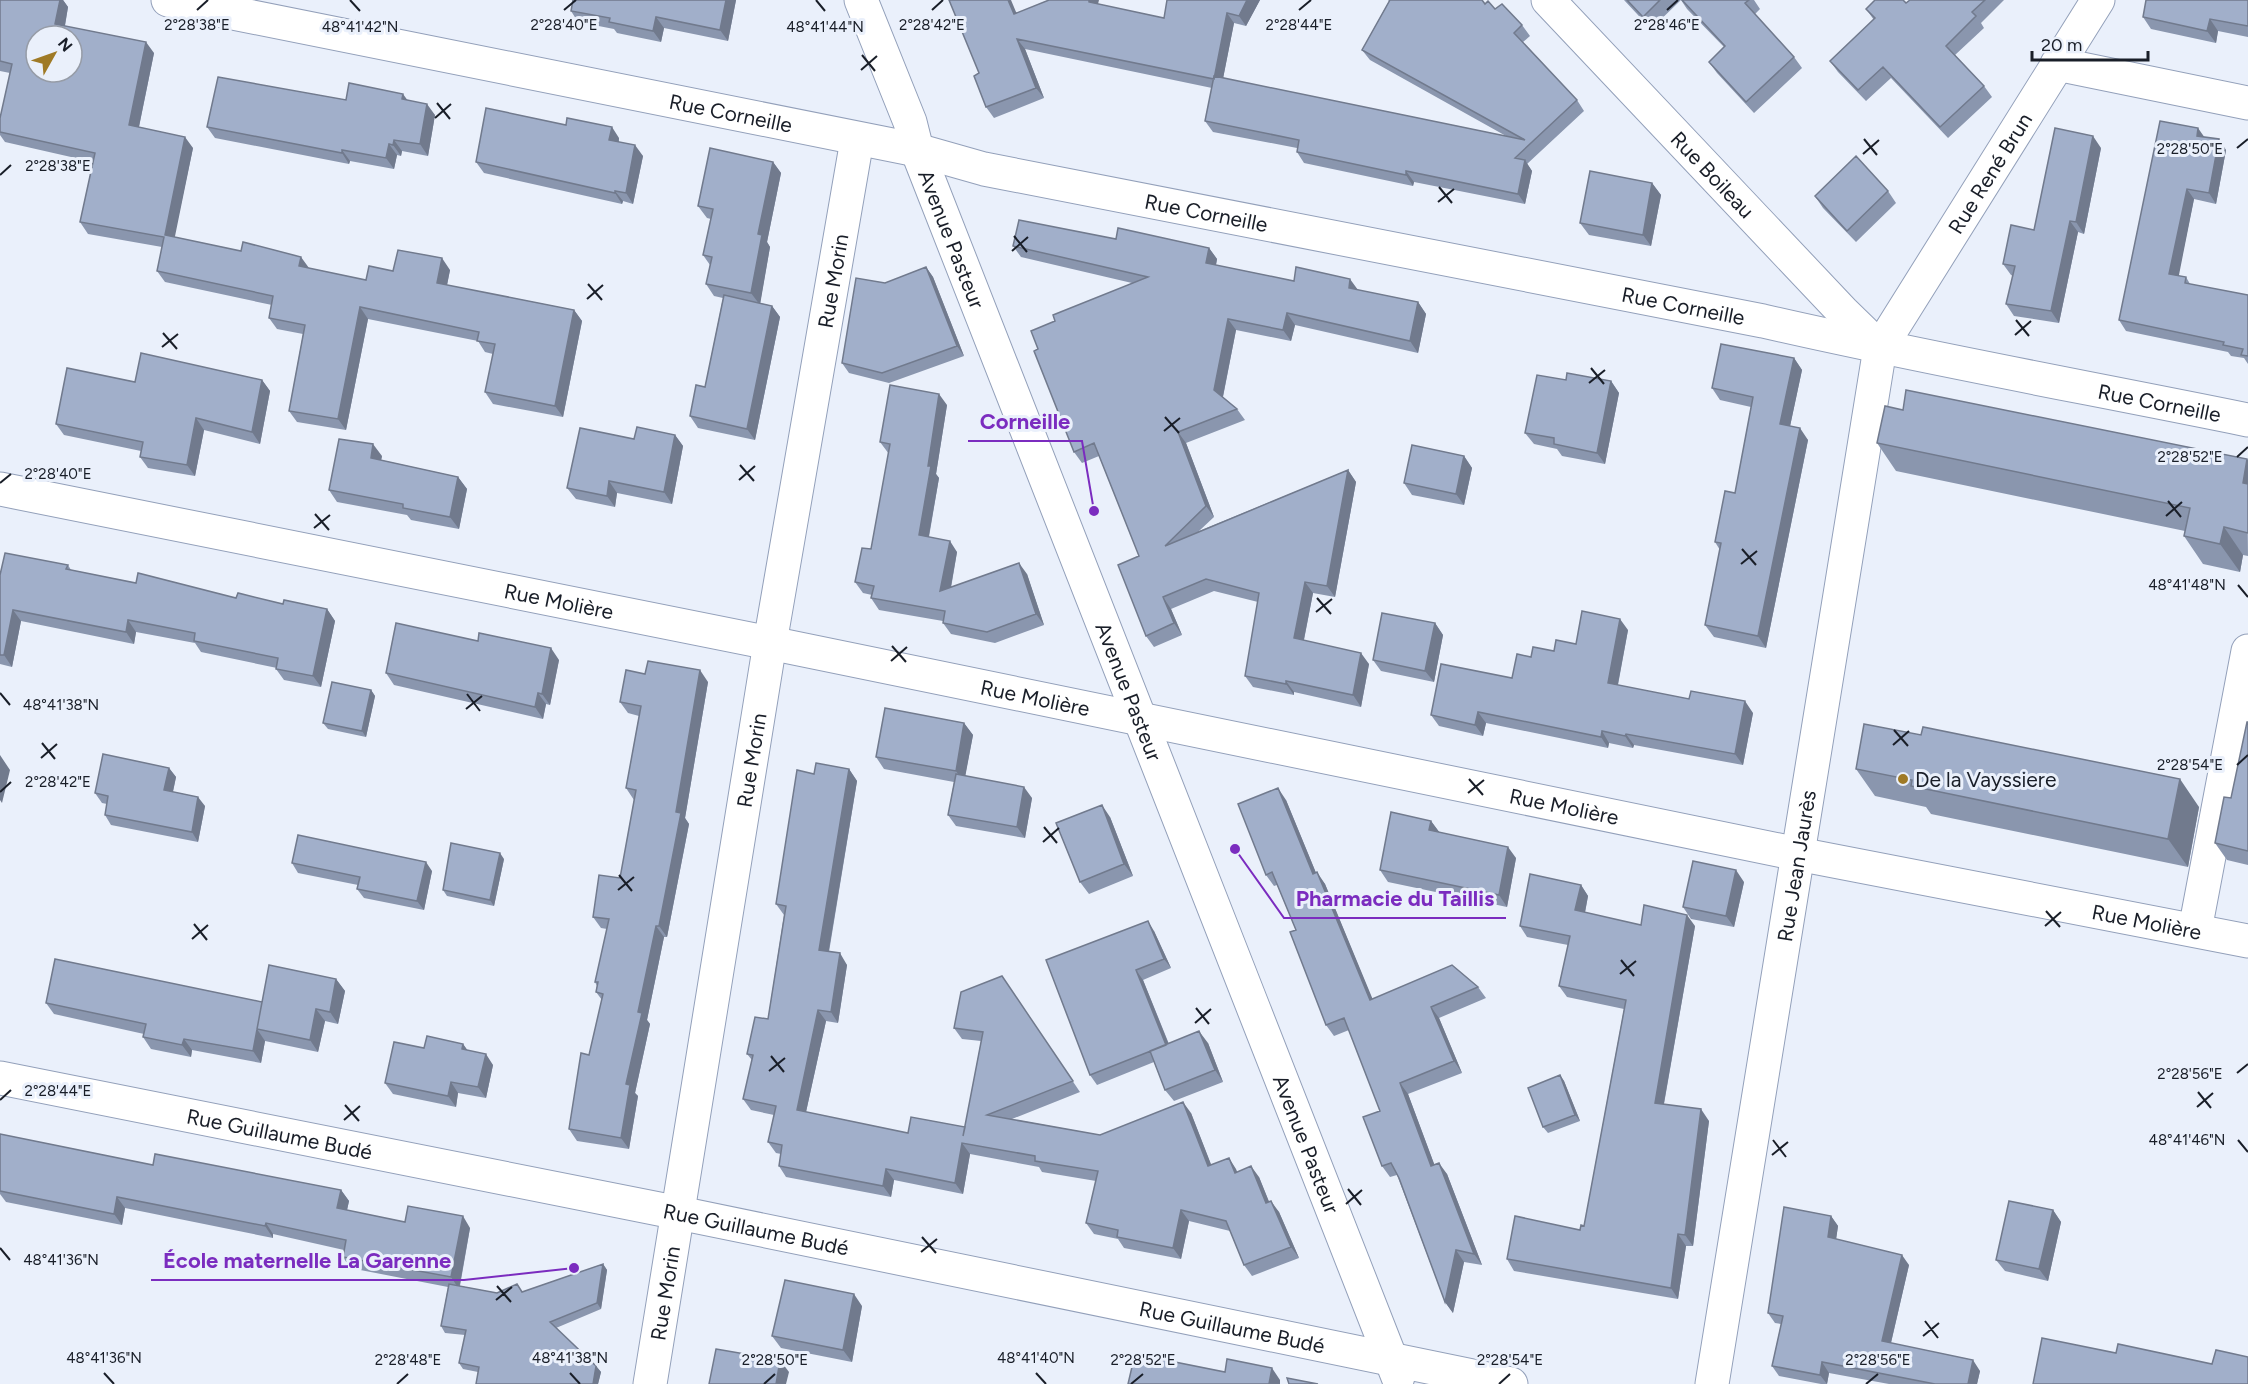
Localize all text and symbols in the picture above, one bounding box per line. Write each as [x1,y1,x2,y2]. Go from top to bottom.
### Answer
text: 2°28'38"E [164,16,230,34]
text: 2°28'40"E [530,16,598,34]
text: 2°28'42"E [899,16,965,34]
text: 2°28'44"E [1266,16,1332,34]
text: 2°28'46"E [1634,16,1700,34]
text: 48°41'42"N [322,18,398,36]
text: 48°41'44"N [786,18,864,36]
north arrow [24,24,84,84]
scale bar [2032,24,2148,62]
text: N [54,34,76,56]
text: 20 m [2041,34,2082,56]
street label: Rue Corneille [667,88,794,137]
street label: Rue René Brun [1942,108,2037,238]
street label: Rue Boileau [1666,126,1760,223]
text: 2°28'50"E [2157,140,2223,158]
text: 2°28'38"E [25,157,91,175]
street label: Avenue Pasteur [913,166,990,312]
street label: Rue Corneille [1143,188,1270,237]
street label: Rue Morin [812,232,853,330]
street label: Rue Corneille [1620,281,1747,330]
street label: Rue Corneille [2096,378,2223,427]
callout: Corneille [968,401,1082,441]
text: Corneille [980,408,1070,435]
text: 2°28'52"E [2157,448,2223,466]
text: 2°28'40"E [24,465,92,483]
text: 48°41'48"N [2148,576,2226,594]
street label: Rue Molière [502,578,616,624]
street label: Avenue Pasteur [1091,619,1168,764]
street label: Rue Molière [978,674,1092,721]
text: 48°41'38"N [23,696,99,714]
street label: Rue Morin [731,711,771,809]
text: 2°28'54"E [2157,756,2223,774]
place label: De la Vayssiere [1915,767,2056,792]
marker: De la Vayssiere [1896,772,1910,786]
text: 2°28'42"E [25,773,91,791]
street label: Rue Molière [1507,783,1621,829]
street label: Rue Jean Jaurès [1771,788,1821,943]
callout: Pharmacie du Taillis [1284,878,1506,918]
text: Pharmacie du Taillis [1296,885,1494,912]
street label: Rue Molière [2090,899,2204,944]
text: 2°28'56"E [2157,1065,2223,1083]
street label: Avenue Pasteur [1268,1071,1345,1217]
text: 2°28'44"E [25,1082,91,1100]
street label: Rue Guillaume Budé [185,1103,374,1164]
text: 48°41'46"N [2149,1131,2225,1149]
street label: Rue Guillaume Budé [661,1198,851,1260]
callout: École maternelle La Garenne [151,1240,464,1280]
street label: Rue Morin [645,1244,685,1342]
text: École maternelle La Garenne [163,1247,451,1274]
text: 48°41'36"N [23,1251,99,1269]
street label: Rue Guillaume Budé [1137,1295,1327,1358]
text: 48°41'36"N [66,1349,142,1367]
text: 48°41'38"N [532,1349,608,1367]
text: 48°41'40"N [997,1349,1075,1367]
text: 2°28'48"E [375,1351,441,1369]
text: 2°28'50"E [742,1351,808,1369]
text: 2°28'52"E [1110,1351,1176,1369]
text: 2°28'54"E [1477,1351,1543,1369]
text: 2°28'56"E [1845,1351,1911,1369]

